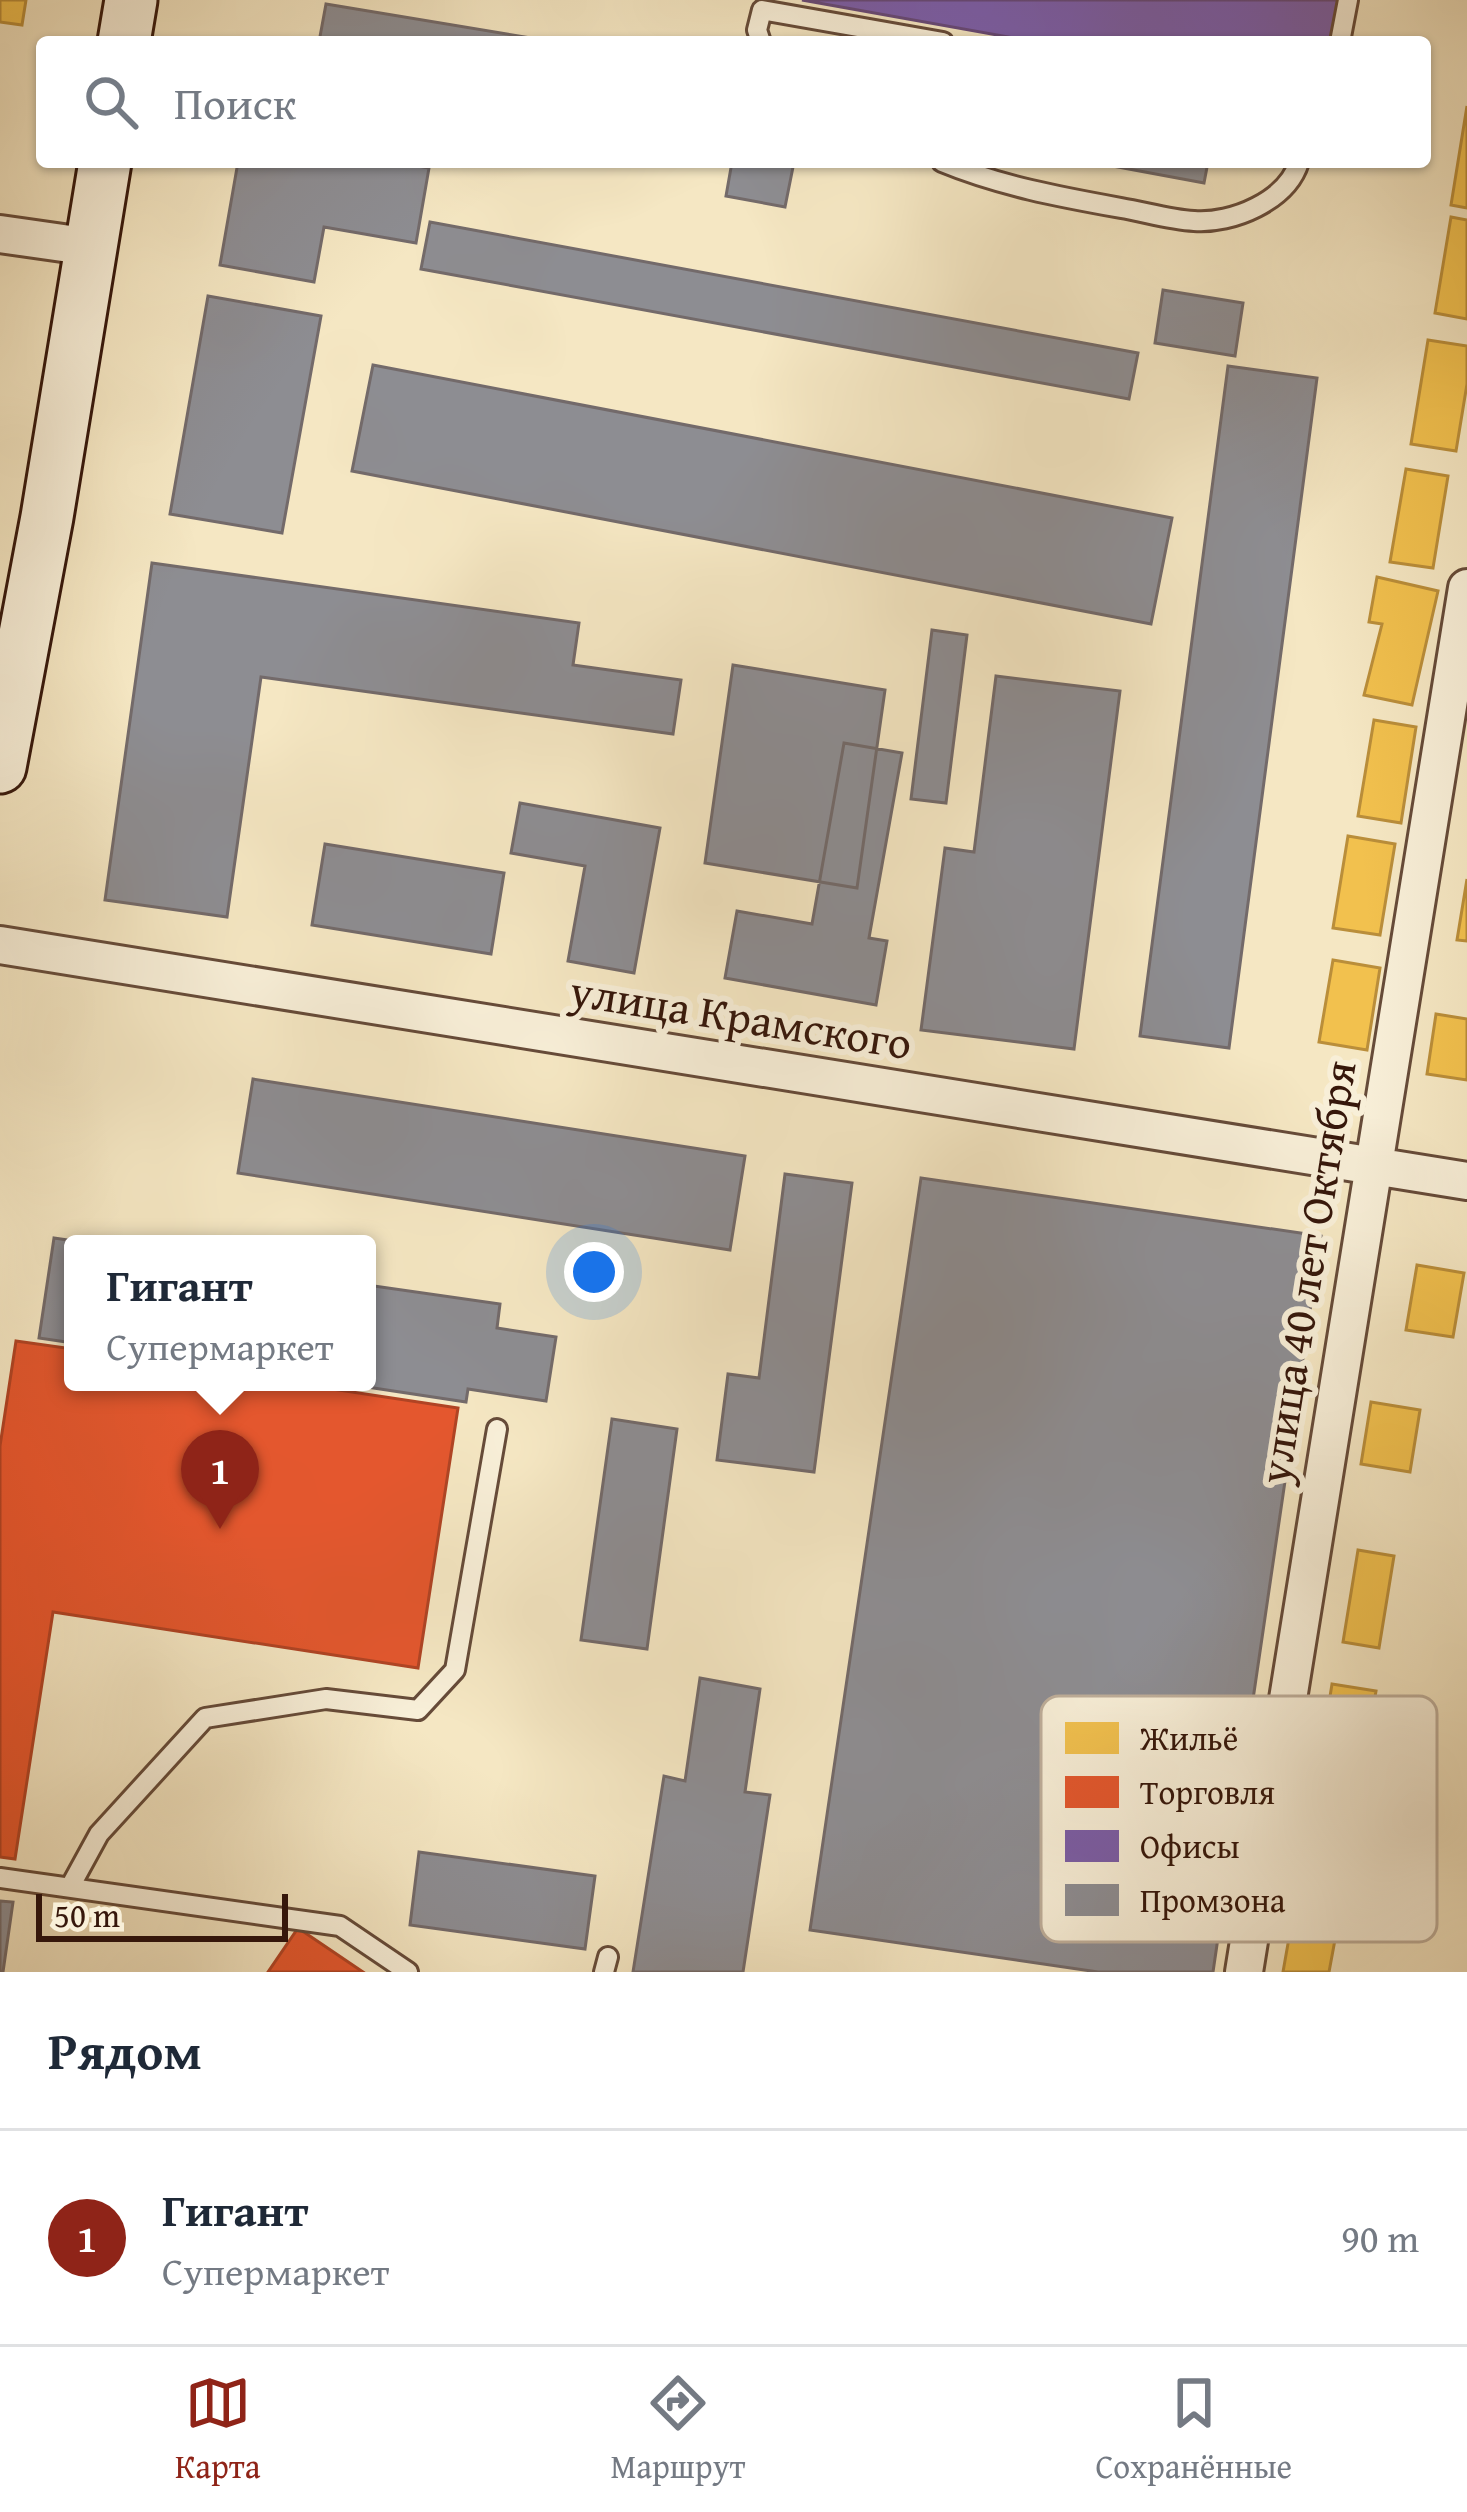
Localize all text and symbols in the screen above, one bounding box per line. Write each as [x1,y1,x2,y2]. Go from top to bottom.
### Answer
search box [36,36,1431,168]
icon: search [78,69,144,135]
text: Поиск [174,70,296,135]
street label: улица Крамского [564,957,917,1075]
street label: улица 40 лет Октября [1240,1056,1372,1489]
popup [64,1235,376,1391]
your location [564,1242,624,1302]
text: Гигант [106,1252,253,1317]
text: Супермаркет [106,1317,334,1374]
pin: 1 [181,1430,259,1529]
legend [1041,1696,1437,1942]
text: Жильё [1139,1714,1238,1762]
text: Торговля [1140,1768,1275,1816]
text: Офисы [1140,1822,1240,1870]
text: Промзона [1140,1876,1286,1924]
scale bar [36,1888,288,1941]
text: 50 m [54,1891,120,1939]
text: Рядом [48,2013,202,2088]
text: Гигант [162,2177,308,2242]
text: 1 [77,2209,97,2266]
text: 90 m [1341,2209,1419,2266]
text: Супермаркет [162,2242,389,2299]
tab: Карта [175,2370,260,2490]
tab: Маршрут [610,2370,745,2490]
tab: Сохранённые [1095,2370,1292,2490]

